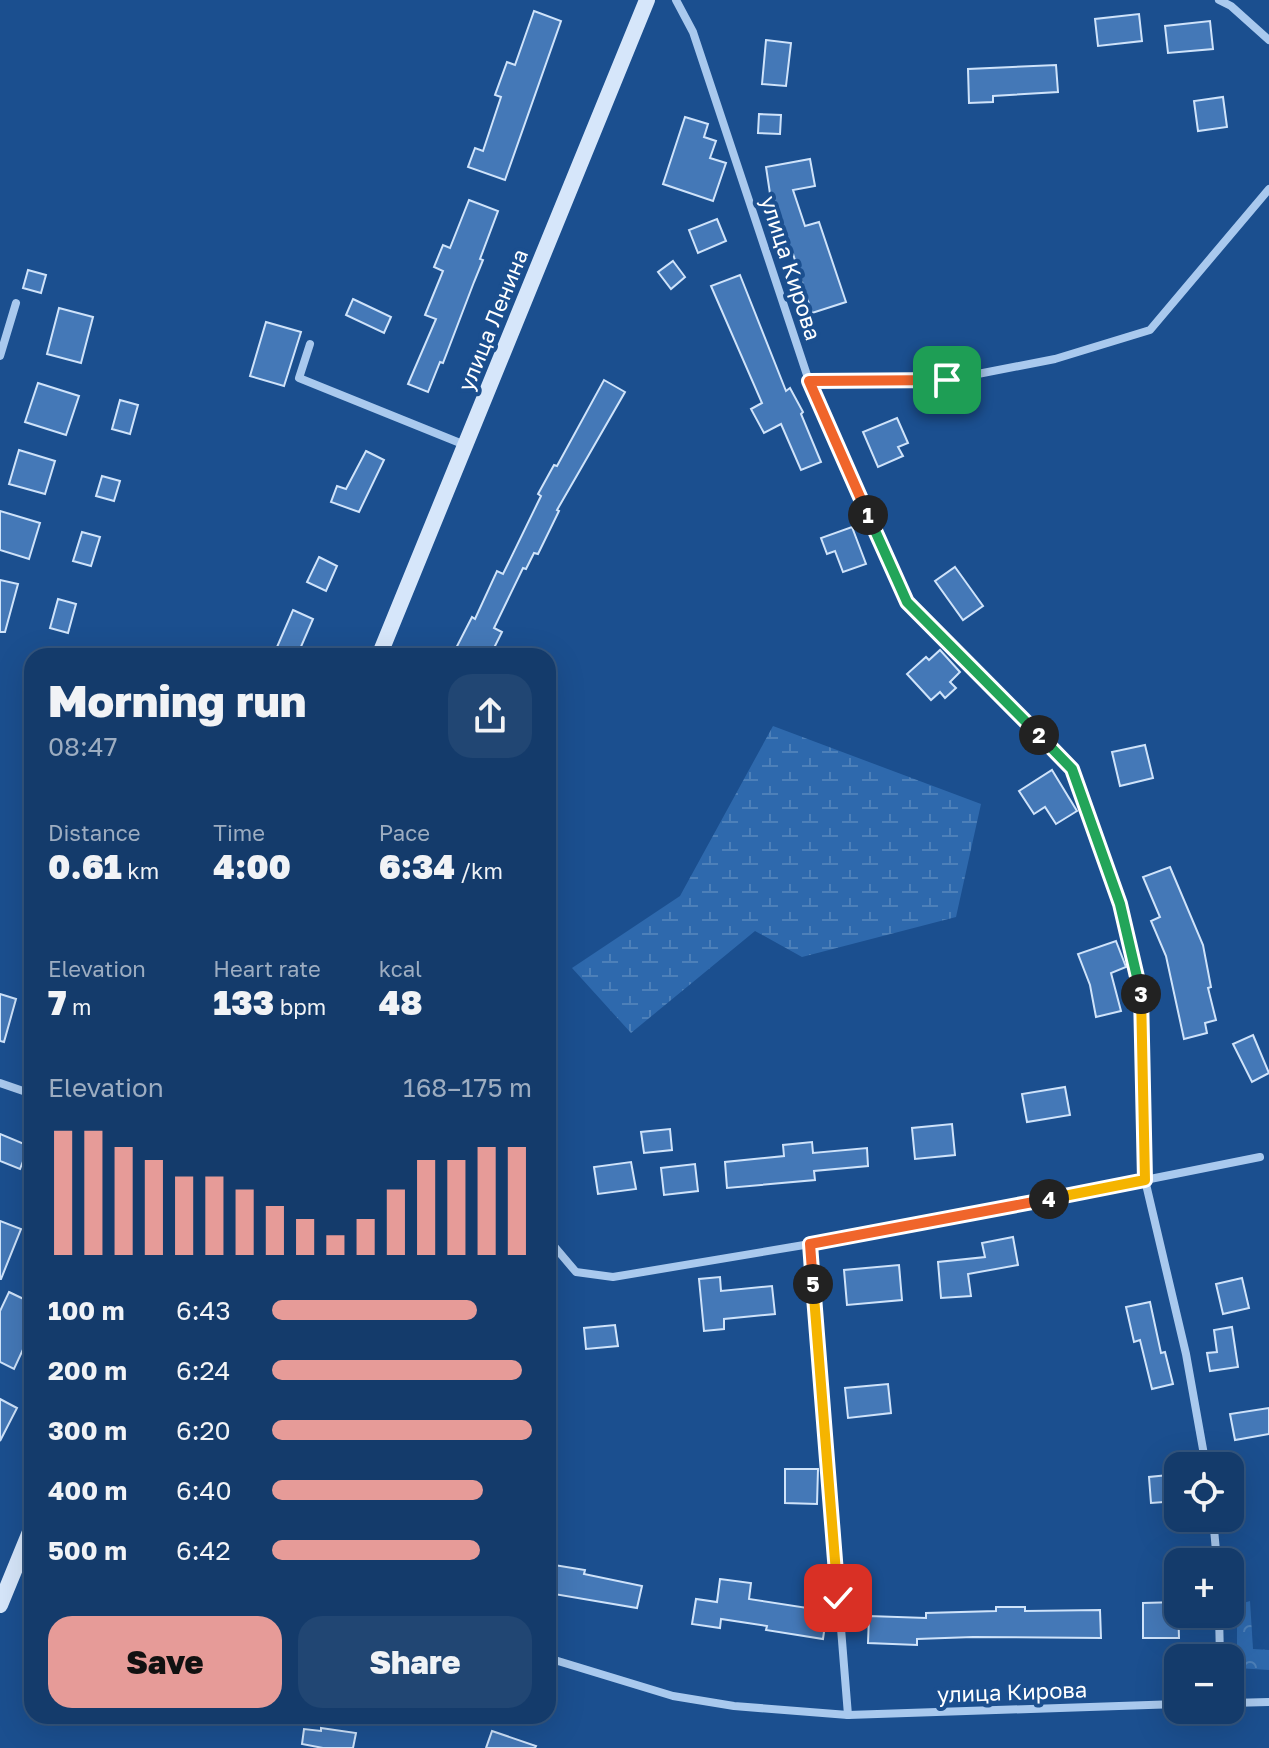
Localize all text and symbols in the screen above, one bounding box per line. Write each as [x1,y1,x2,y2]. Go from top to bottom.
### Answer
street label: улица Кирова [755,192,828,344]
street label: улица Ленина [452,245,533,395]
pin [913,346,981,414]
icon: arrive [925,358,969,402]
pin: 1 [848,495,888,535]
text: 1 [862,501,874,528]
text: Morning run [48,674,306,727]
button: share [448,674,532,758]
pin: 2 [1019,715,1059,755]
text: 2 [1032,721,1046,748]
text: 08:47 [48,731,117,762]
text: Distance [48,819,140,846]
text: Time [213,819,265,846]
text: Pace [379,819,430,846]
text: 0.61 [48,846,122,886]
text: 4:00 [213,846,291,886]
text: 6:34 [379,846,455,886]
text: km [122,857,159,884]
text: /km [455,857,503,884]
text: Elevation [48,955,146,982]
text: Heart rate [213,955,321,982]
text: kcal [379,955,422,982]
pin: 3 [1121,974,1161,1014]
text: 3 [1134,980,1148,1007]
text: 7 [48,982,67,1022]
text: 133 [213,982,274,1022]
text: 48 [379,982,423,1022]
text: m [67,993,92,1020]
text: bpm [274,993,326,1020]
text: Elevation [48,1072,164,1103]
text: 168–175 m [403,1072,532,1103]
pin: 4 [1029,1179,1069,1219]
text: 4 [1042,1185,1056,1212]
pin: 5 [793,1264,833,1304]
text: 5 [806,1270,820,1297]
text: 100 m [48,1295,124,1326]
text: 6:43 [176,1295,231,1326]
text: 200 m [48,1355,127,1386]
text: 6:24 [176,1355,230,1386]
text: 300 m [48,1415,127,1446]
text: 6:20 [176,1415,231,1446]
map controls [1164,1452,1244,1724]
button: locate [1164,1452,1244,1532]
text: 400 m [48,1475,127,1506]
text: 6:40 [176,1475,232,1506]
text: 500 m [48,1535,127,1566]
text: 6:42 [176,1535,230,1566]
button: + [1164,1548,1244,1628]
pin [804,1564,872,1632]
icon: check [816,1576,860,1620]
button: Save [48,1616,282,1708]
button: Share [298,1616,532,1708]
button: − [1164,1644,1244,1724]
street label: улица Кирова [936,1675,1088,1708]

